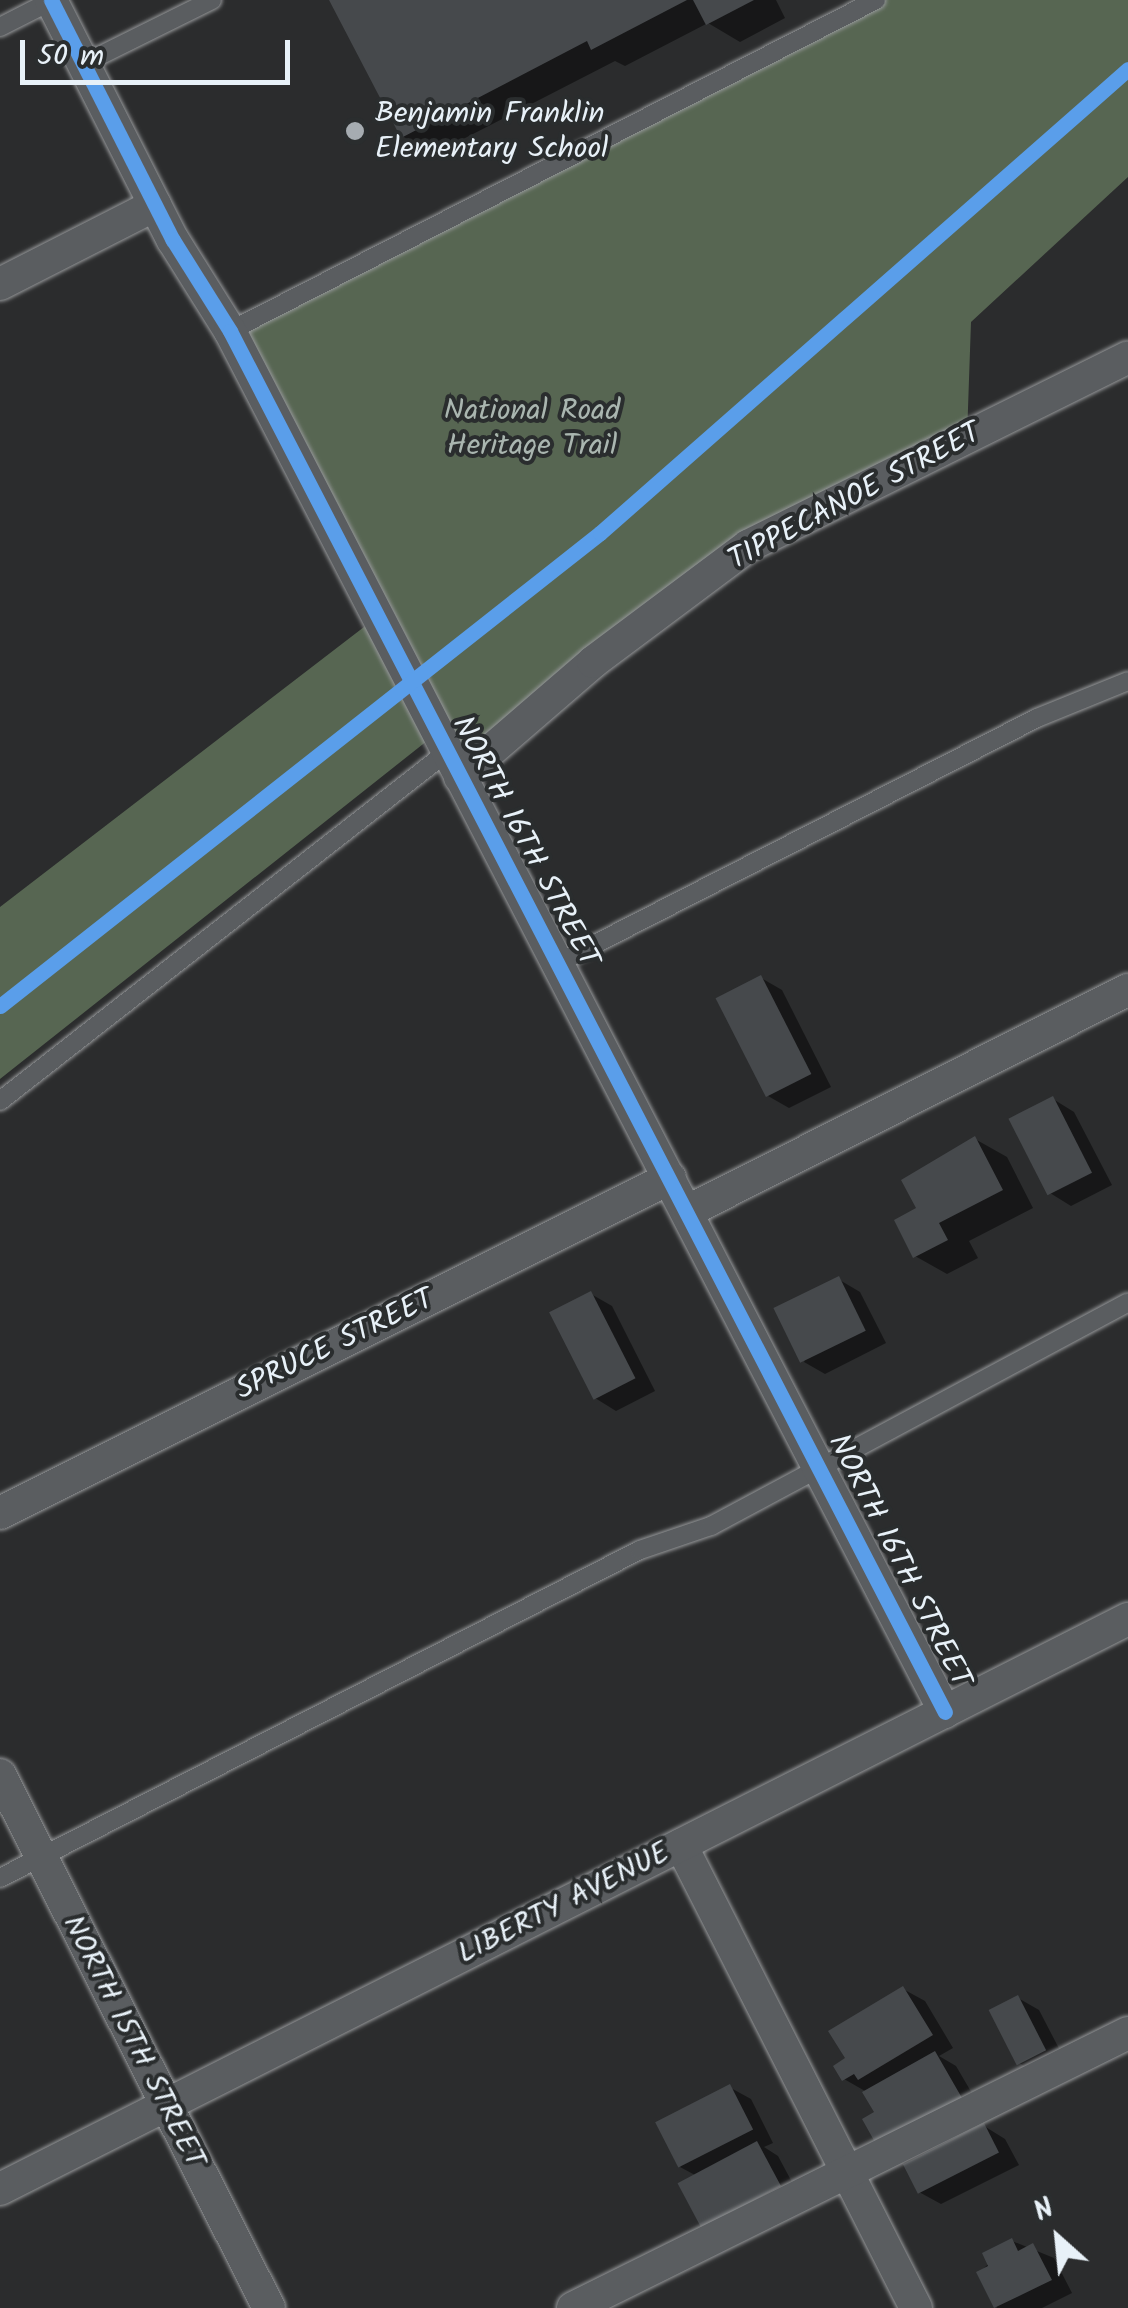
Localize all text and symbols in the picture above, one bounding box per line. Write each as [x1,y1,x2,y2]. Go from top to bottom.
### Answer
scale bar [25,20,295,82]
text: 50 m [37,33,104,81]
place label: Benjamin Franklin Elementary School [375,96,608,166]
marker: Benjamin Franklin Elementary School [344,120,366,142]
park label: National Road Heritage Trail [444,393,620,464]
street label: TIPPECANOE STREET [723,415,987,579]
street label: NORTH 16TH STREET [444,710,606,974]
street label: SPRUCE STREET [230,1282,440,1408]
street label: NORTH 16TH STREET [820,1428,978,1694]
street label: LIBERTY AVENUE [452,1835,676,1973]
street label: NORTH 15TH STREET [54,1910,212,2174]
text: N [1026,2187,1062,2235]
north arrow [1008,2188,1108,2288]

